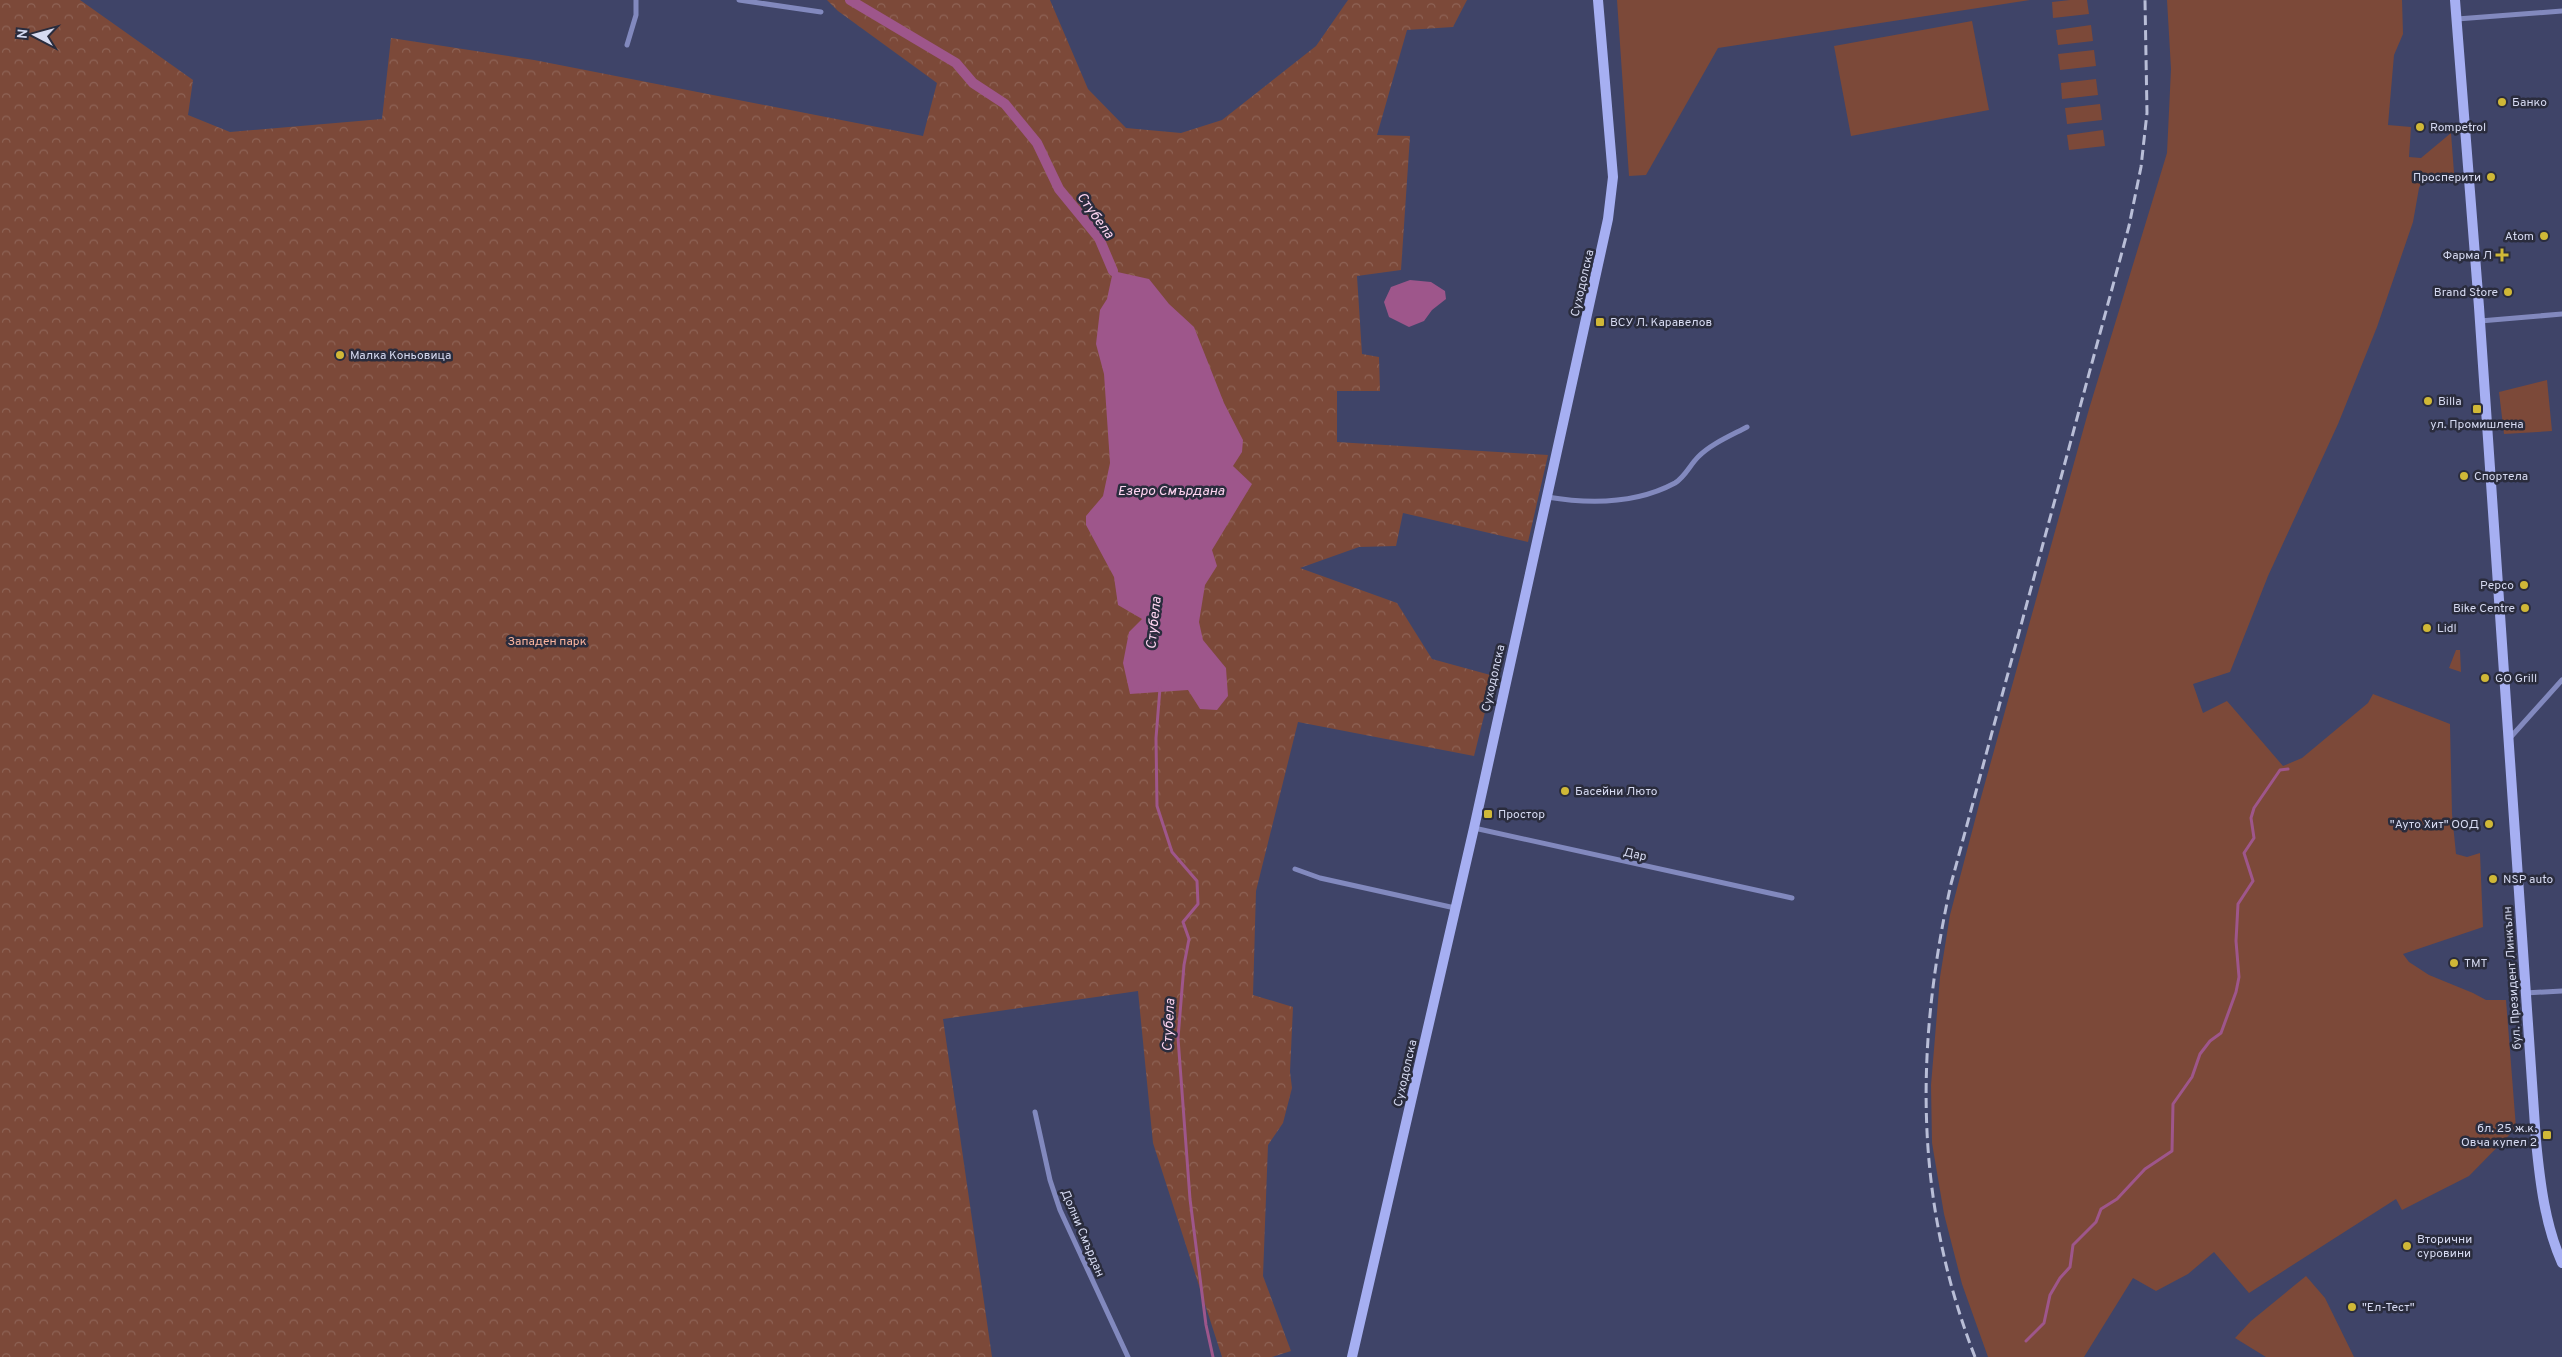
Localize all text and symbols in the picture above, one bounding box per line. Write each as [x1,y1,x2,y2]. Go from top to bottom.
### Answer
north arrow [10,10,60,60]
text: N [15,28,33,40]
place label: Банко [2512,95,2547,111]
marker: Банко [2496,96,2508,108]
place label: Rompetrol [2430,120,2486,136]
marker: Rompetrol [2414,121,2426,133]
place label: Просперити [2413,170,2481,186]
marker: Просперити [2485,171,2497,183]
water label: Стубела [1072,190,1118,243]
place label: Atom [2505,229,2534,245]
marker: Atom [2538,230,2550,242]
street label: Суходолска [1568,248,1598,318]
place label: Фарма Л [2443,248,2492,264]
marker: Фарма Л [2496,249,2508,261]
place label: Brand Store [2434,285,2498,301]
marker: Brand Store [2502,286,2514,298]
place label: ВСУ Л. Каравелов [1610,315,1712,331]
marker: ВСУ Л. Каравелов [1594,316,1606,328]
place label: Малка Коньовица [350,348,451,364]
marker: Малка Коньовица [334,349,346,361]
place label: Billa [2438,394,2462,410]
marker: Billa [2422,395,2434,407]
marker: ул. Промишлена [2471,403,2483,415]
place label: ул. Промишлена [2430,417,2524,433]
place label: Спортела [2474,469,2528,485]
marker: Спортела [2458,470,2470,482]
water label: Езеро Смърдана [1118,483,1225,500]
place label: Pepco [2480,578,2514,594]
marker: Pepco [2518,579,2530,591]
water label: Стубела [1143,595,1166,650]
place label: Bike Centre [2453,601,2515,617]
marker: Bike Centre [2519,602,2531,614]
place label: Lidl [2437,621,2457,637]
marker: Lidl [2421,622,2433,634]
park label: Западен парк [507,634,587,650]
street label: Суходолска [1479,643,1509,713]
place label: GO Grill [2495,671,2537,687]
marker: GO Grill [2479,672,2491,684]
place label: Басейни Люто [1575,784,1658,800]
marker: Басейни Люто [1559,785,1571,797]
place label: Простор [1498,807,1545,823]
marker: Простор [1482,808,1494,820]
place label: "Ауто Хит" ООД [2390,817,2479,833]
marker: "Ауто Хит" ООД [2483,818,2495,830]
street label: Дар [1622,845,1648,865]
place label: NSP auto [2503,872,2554,888]
marker: NSP auto [2487,873,2499,885]
street label: бул. Президент Линкълн [2500,906,2526,1050]
place label: TMT [2464,956,2488,972]
marker: TMT [2448,957,2460,969]
water label: Стубела [1160,997,1179,1052]
street label: Суходолска [1391,1038,1421,1108]
place label: бл. 25 ж.к. Овча купел 2 [2461,1121,2537,1151]
marker: бл. 25 ж.к. Овча купел 2 [2541,1129,2553,1141]
street label: Долни Смърдан [1056,1187,1108,1279]
place label: Вторични суровини [2417,1232,2472,1262]
marker: Вторични суровини [2401,1240,2413,1252]
place label: "Ел-Тест" [2362,1300,2415,1316]
marker: "Ел-Тест" [2346,1301,2358,1313]

